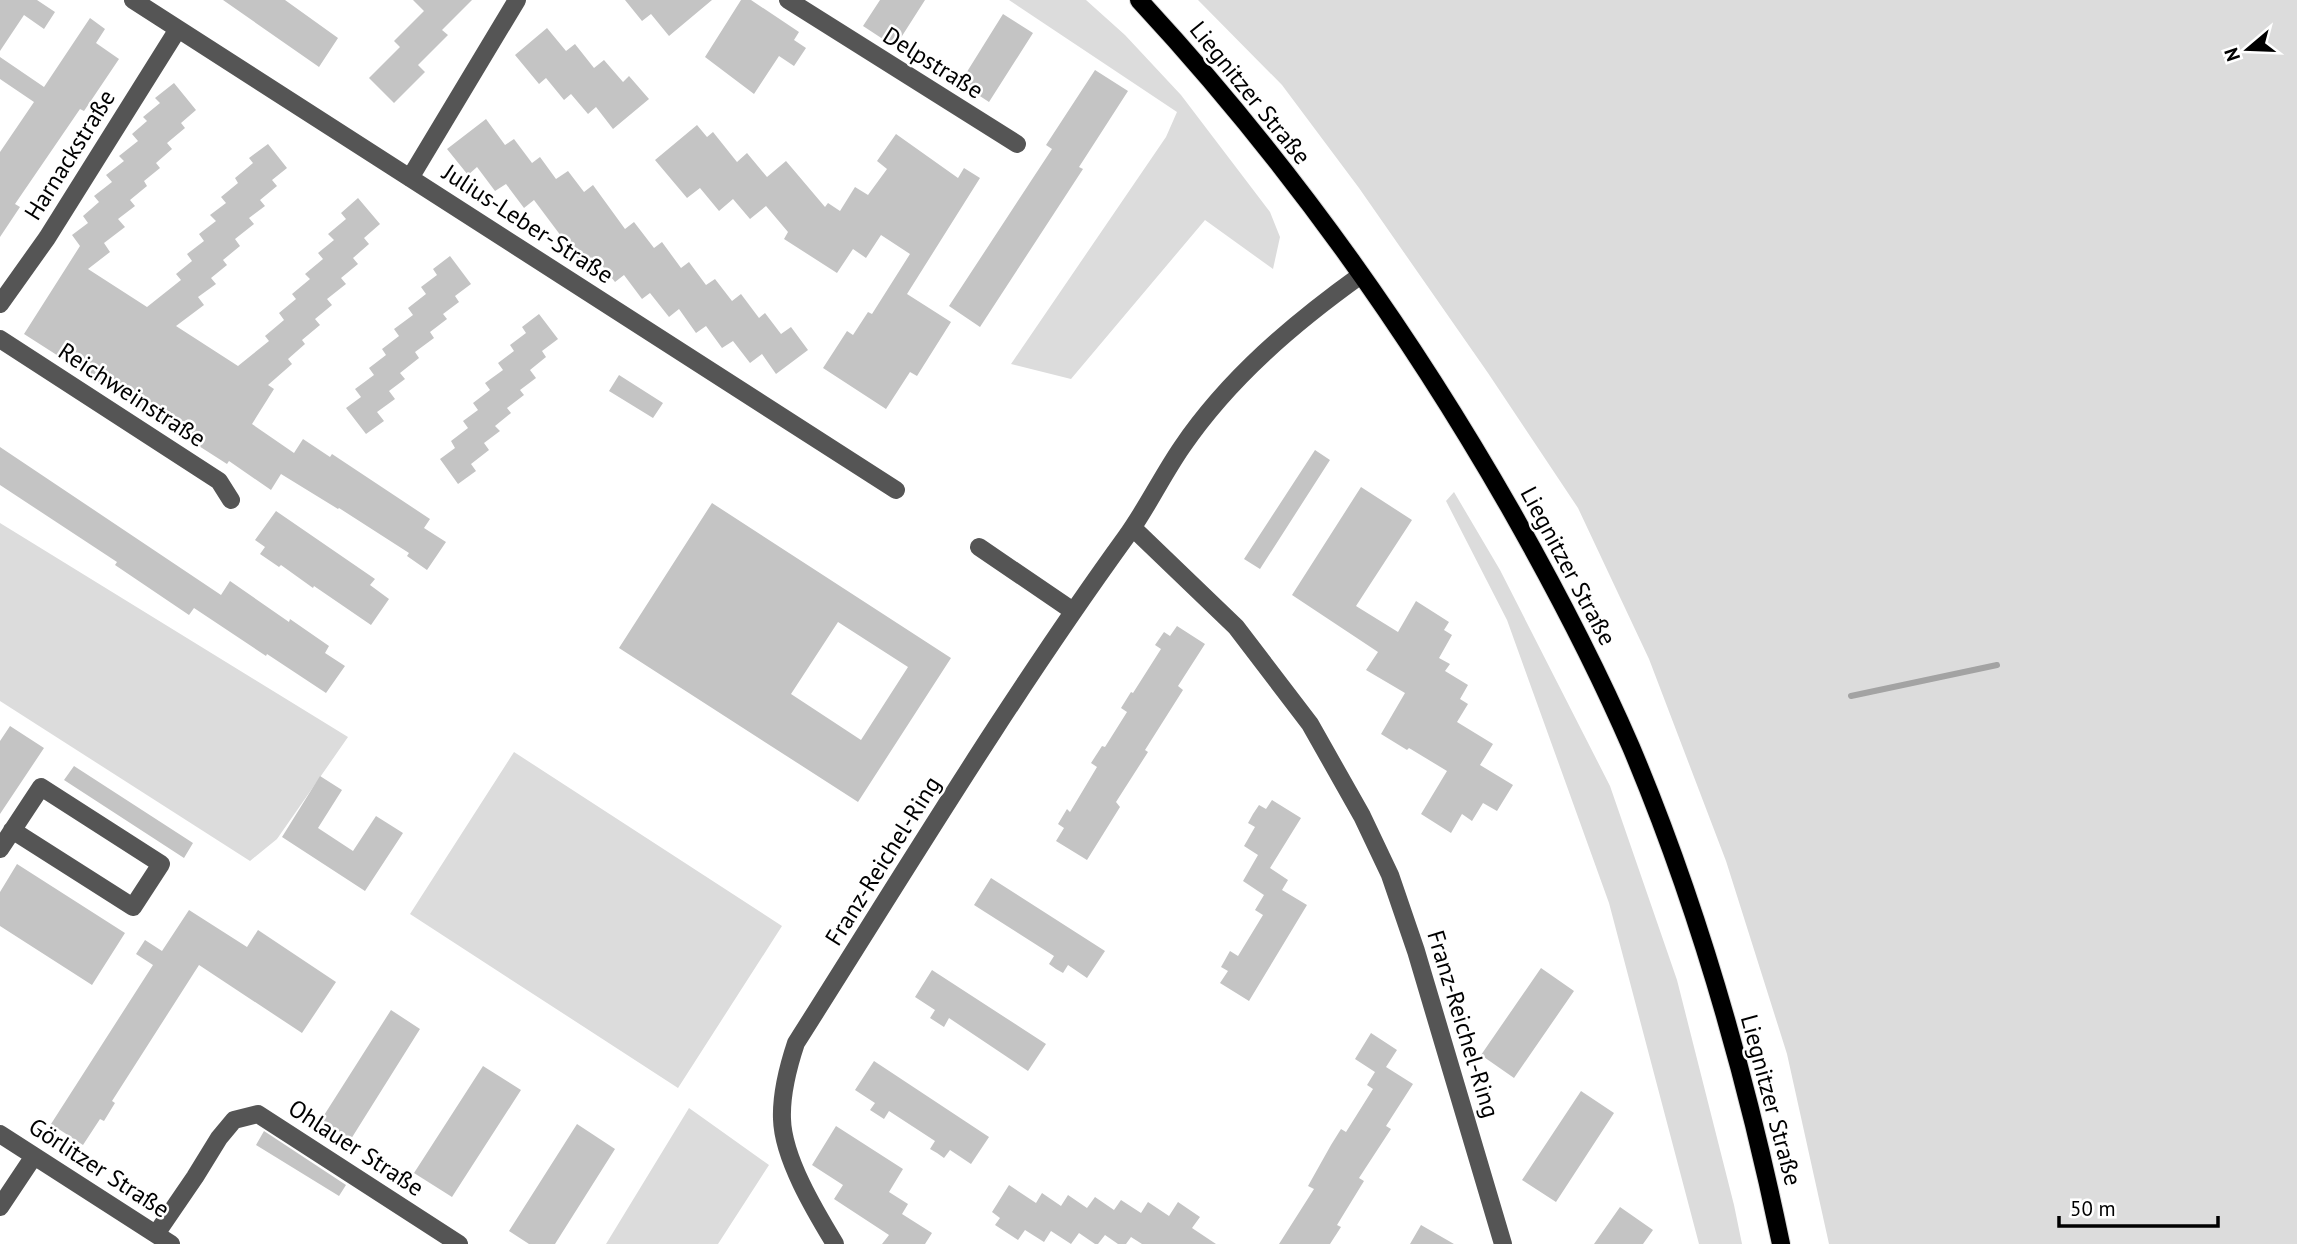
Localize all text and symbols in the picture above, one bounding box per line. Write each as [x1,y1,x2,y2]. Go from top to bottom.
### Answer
north arrow [2213,14,2283,84]
street label: Liegnitzer Straße [1183,15,1318,171]
street label: Delpstraße [877,20,989,106]
text: N [2219,45,2245,64]
street label: Harnackstraße [17,84,122,226]
street label: Julius-Leber-Straße [436,156,620,290]
street label: Reichweinstraße [53,335,212,454]
street label: Liegnitzer Straße [1513,481,1623,651]
street label: Franz-Reichel-Ring [818,770,947,951]
street label: Franz-Reichel-Ring [1420,926,1507,1121]
street label: Liegnitzer Straße [1734,1011,1809,1189]
street label: Ohlauer Straße [283,1092,430,1203]
street label: Görlitzer Straße [23,1111,176,1225]
scale bar [2059,1184,2218,1228]
text: 50 m [2070,1195,2116,1222]

